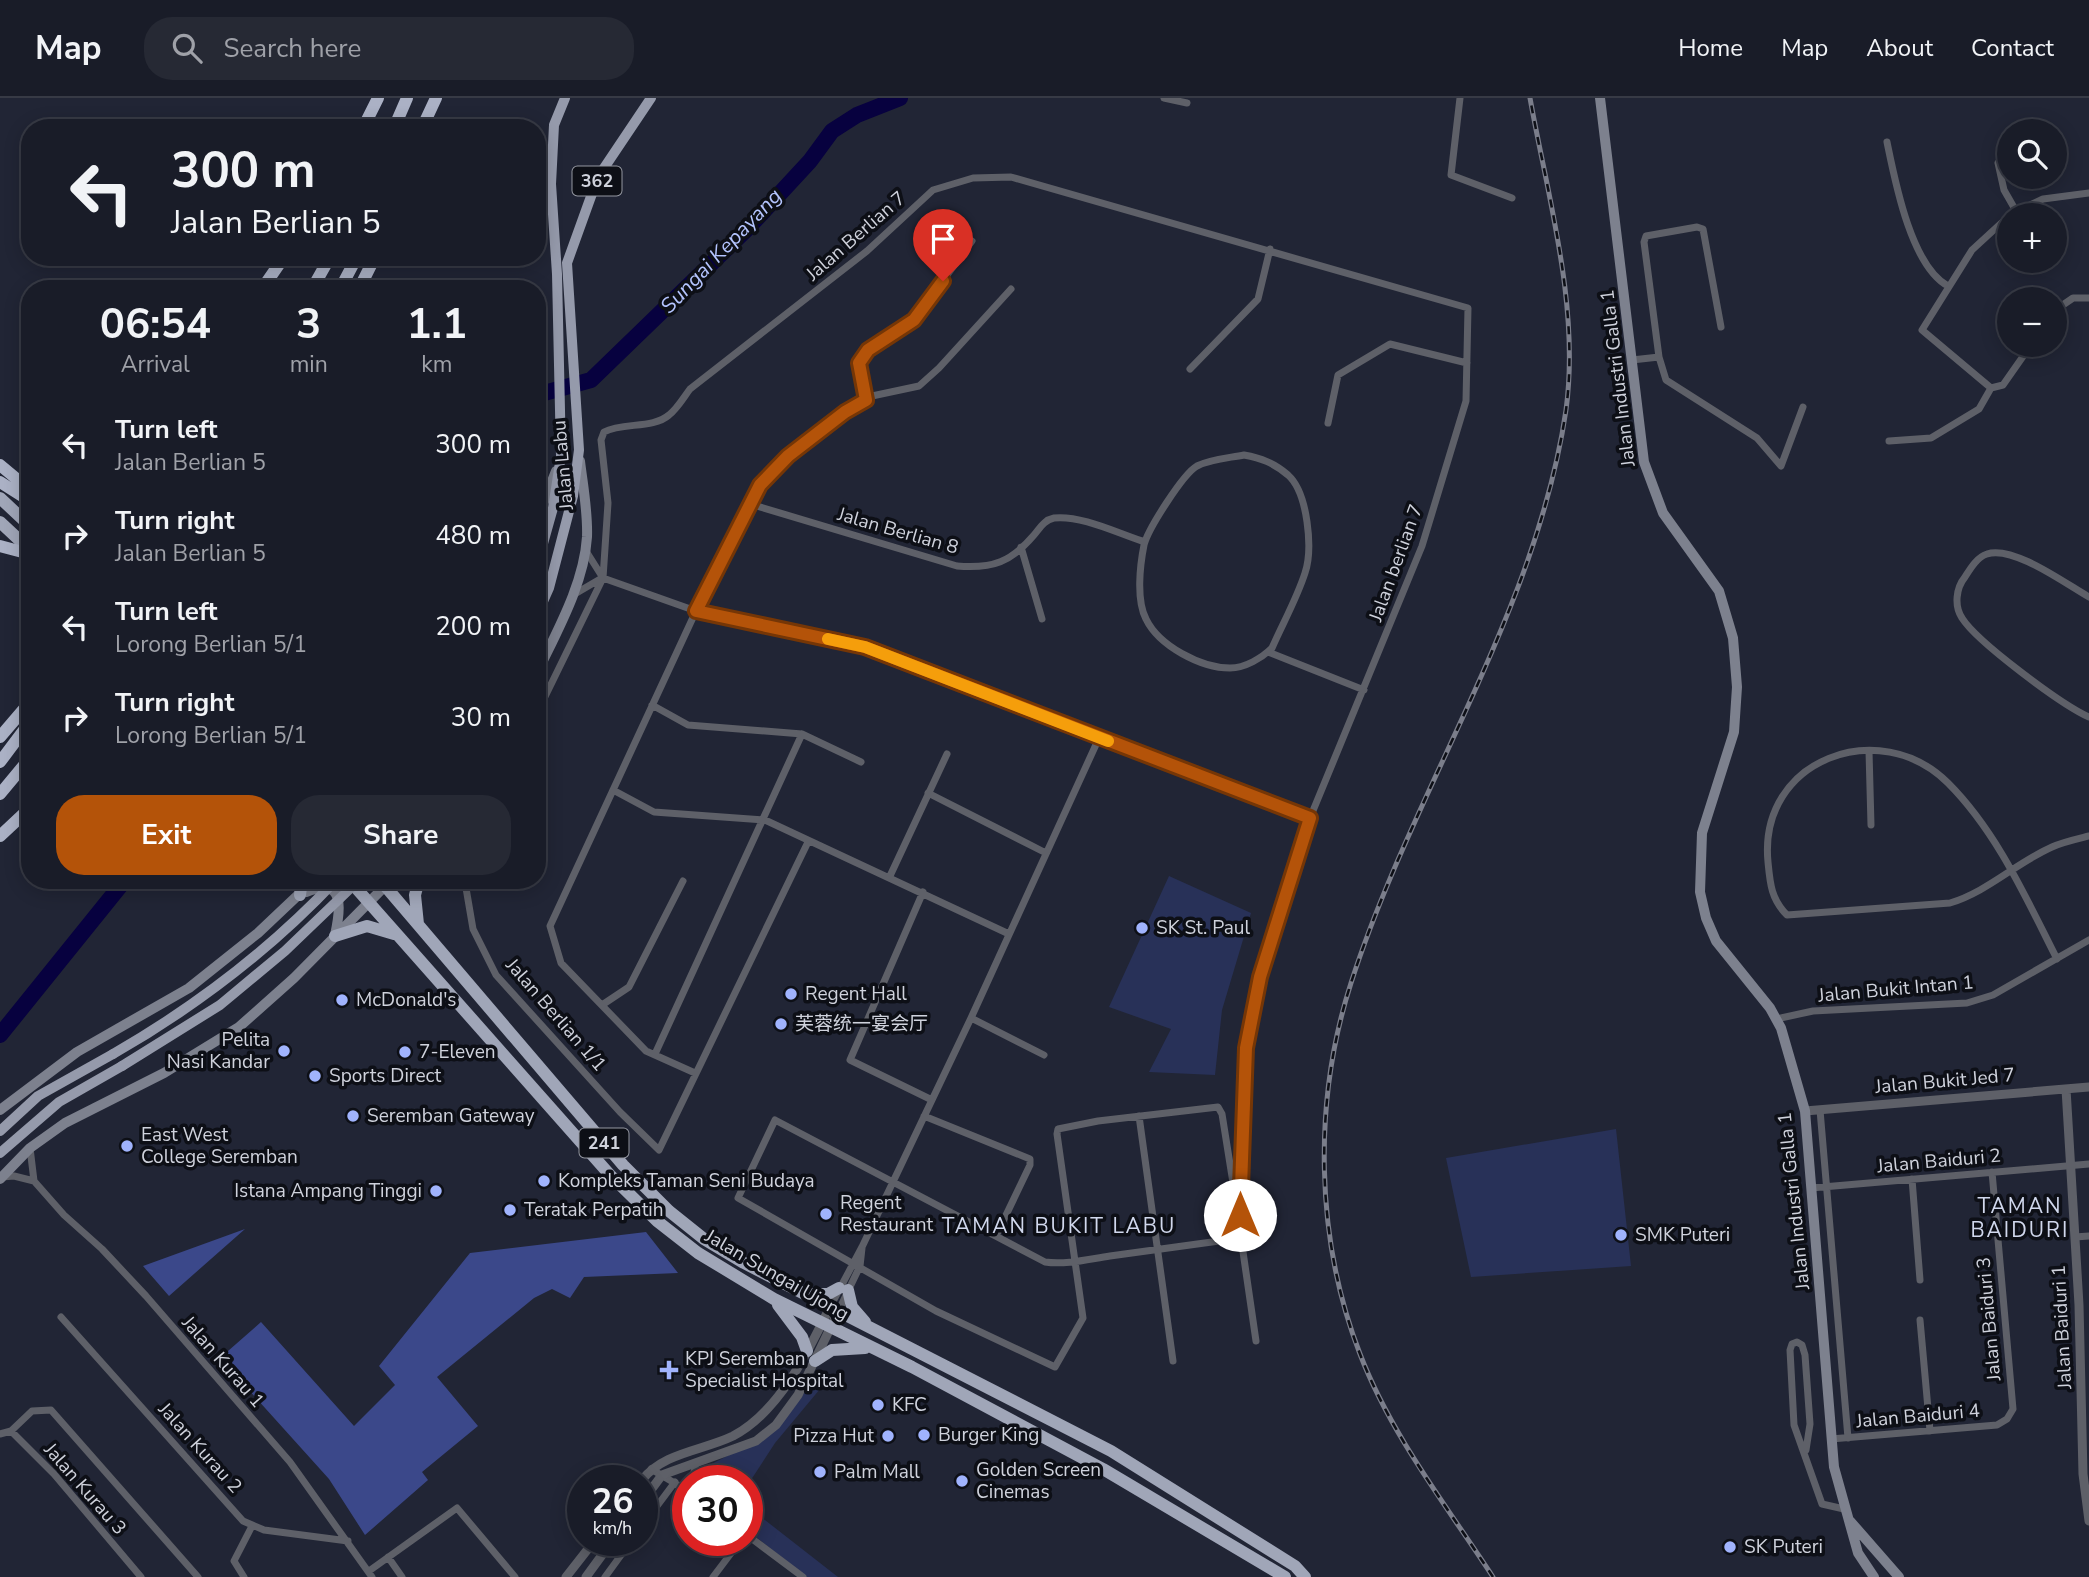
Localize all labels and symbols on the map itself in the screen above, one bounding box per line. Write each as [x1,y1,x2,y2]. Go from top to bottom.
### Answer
road number: 362 [572,166,622,196]
water label: Sungai Kepayang [654,182,788,320]
street label: Jalan Berlian 7 [800,185,912,287]
pin [913,209,973,281]
street label: Jalan Industri Galla 1 [1594,288,1642,469]
street label: Jalan Labu [546,419,580,512]
street label: Jalan Berlian 8 [834,501,961,561]
street label: Jalan berlian 7 [1362,501,1429,626]
place label: SK St. Paul [1156,915,1251,941]
marker: SK St. Paul [1134,920,1150,936]
street label: Jalan Berlian 1/1 [499,952,612,1077]
street label: Jalan Bukit Intan 1 [1816,969,1975,1009]
place label: Regent Hall [805,981,907,1007]
marker: Regent Hall [783,986,799,1002]
place label: McDonald's [356,987,457,1013]
marker: McDonald's [334,992,350,1008]
place label: 芙蓉统一宴会厅 [795,1011,928,1037]
marker: 芙蓉统一宴会厅 [773,1016,789,1032]
place label: Pelita Nasi Kandar [167,1027,270,1075]
place label: 7-Eleven [419,1039,496,1065]
marker: Pelita Nasi Kandar [276,1043,292,1059]
marker: 7-Eleven [397,1044,413,1060]
street label: Jalan Bukit Jed 7 [1873,1062,2016,1100]
place label: Sports Direct [329,1063,441,1089]
marker: Sports Direct [307,1068,323,1084]
place label: Seremban Gateway [367,1103,535,1129]
marker: Seremban Gateway [345,1108,361,1124]
street label: Jalan Industri Galla 1 [1772,1111,1816,1292]
place label: East West College Seremban [141,1122,298,1170]
road number: 241 [580,1128,628,1158]
marker: East West College Seremban [119,1138,135,1154]
street label: Jalan Baiduri 2 [1875,1143,2002,1179]
place label: Kompleks Taman Seni Budaya [558,1168,815,1194]
marker: Kompleks Taman Seni Budaya [536,1173,552,1189]
place label: Istana Ampang Tinggi [234,1178,422,1204]
position arrow [1203,1178,1277,1252]
marker: Istana Ampang Tinggi [428,1183,444,1199]
place label: Regent Restaurant [840,1190,934,1238]
district label: TAMAN BAIDURI [1970,1192,2070,1244]
place label: Teratak Perpatih [524,1197,663,1223]
marker: Teratak Perpatih [502,1202,518,1218]
marker: Regent Restaurant [818,1206,834,1222]
district label: TAMAN BUKIT LABU [942,1212,1176,1240]
place label: SMK Puteri [1635,1222,1730,1248]
street label: Jalan Sungai Ujong [699,1223,854,1327]
marker: SMK Puteri [1613,1227,1629,1243]
street label: Jalan Baiduri 3 [1971,1256,2007,1383]
street label: Jalan Baiduri 1 [2046,1264,2078,1391]
street label: Jalan Kurau 1 [175,1310,270,1413]
place label: KPJ Seremban Specialist Hospital [685,1346,844,1394]
marker: KPJ Seremban Specialist Hospital [659,1360,679,1380]
place label: KFC [892,1392,927,1418]
street label: Jalan Kurau 2 [152,1396,248,1499]
marker: KFC [870,1397,886,1413]
street label: Jalan Baiduri 4 [1854,1398,1981,1434]
place label: Burger King [938,1422,1039,1448]
place label: Pizza Hut [793,1423,874,1449]
marker: Burger King [916,1427,932,1443]
marker: Pizza Hut [880,1428,896,1444]
street label: Jalan Kurau 3 [37,1437,132,1540]
place label: Golden Screen Cinemas [976,1457,1101,1505]
place label: Palm Mall [834,1459,920,1485]
marker: Palm Mall [812,1464,828,1480]
speed limit sign: 30 [672,1465,763,1556]
marker: Golden Screen Cinemas [954,1473,970,1489]
place label: SK Puteri [1744,1534,1823,1560]
marker: SK Puteri [1722,1539,1738,1555]

